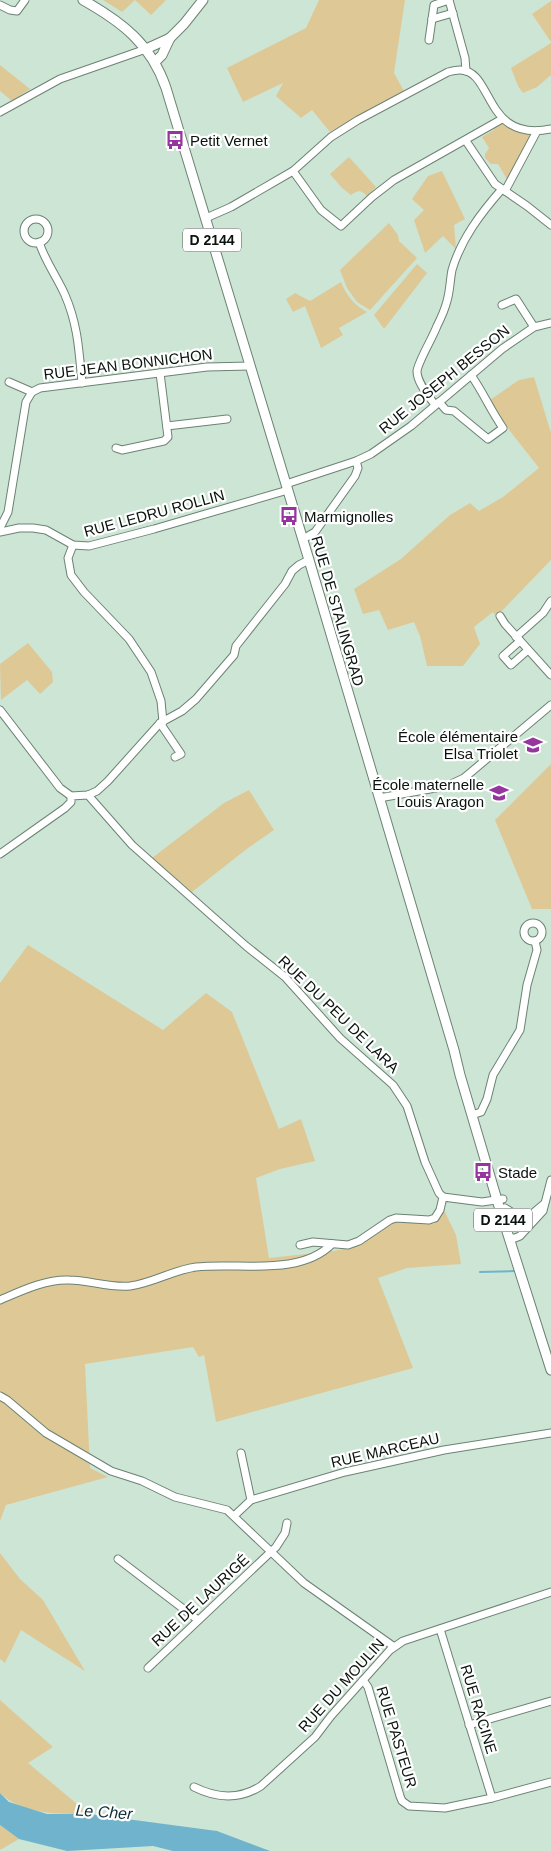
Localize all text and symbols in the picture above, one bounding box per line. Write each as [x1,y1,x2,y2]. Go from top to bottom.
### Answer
bus stop icon: Petit Vernet [164,129,186,151]
place label: Petit Vernet [190,132,268,149]
road number: D 2144 [183,228,241,252]
street label: RUE JOSEPH BESSON [375,321,513,437]
street label: RUE JEAN BONNICHON [43,345,213,383]
street label: RUE LEDRU ROLLIN [82,486,226,540]
bus stop icon: Marmignolles [278,505,300,527]
place label: Marmignolles [304,508,393,525]
street label: RUE DE STALINGRAD [308,534,368,688]
place label: École élémentaire Elsa Triolet [398,728,519,762]
school or university icon: École élémentaire Elsa Triolet [522,734,544,756]
place label: École maternelle Louis Aragon [372,776,484,810]
school or university icon: École maternelle Louis Aragon [488,782,510,804]
street label: RUE DU PEU DE LARA [275,952,403,1076]
bus stop icon: Stade [472,1161,494,1183]
place label: Stade [498,1164,537,1181]
road number: D 2144 [474,1208,532,1232]
street label: RUE MARCEAU [329,1429,441,1471]
street label: RUE DE LAURIGÉ [148,1551,252,1649]
street label: RUE DU MOULIN [295,1635,387,1735]
street label: RUE RACINE [457,1662,501,1756]
street label: RUE PASTEUR [373,1684,421,1790]
water label: Le Cher [75,1802,134,1823]

